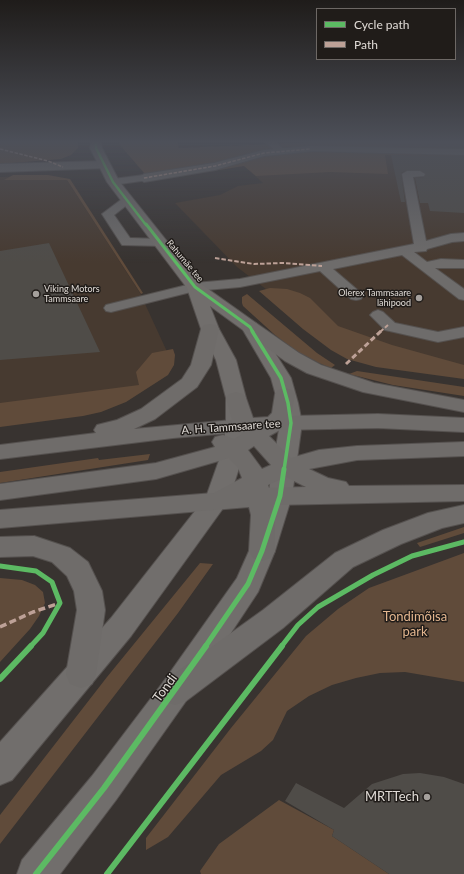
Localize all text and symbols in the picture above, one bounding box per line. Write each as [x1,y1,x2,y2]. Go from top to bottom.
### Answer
legend [316,8,456,60]
text: Cycle path [354,17,409,32]
text: Path [354,37,378,52]
street label: Rahumäe tee [164,238,206,284]
place label: Viking Motors Tammsaare [44,284,100,305]
place label: Olerex Tammsaare lähipood [338,288,411,309]
marker: Viking Motors Tammsaare [31,289,41,299]
marker: Olerex Tammsaare lähipood [414,293,424,303]
street label: A. H. Tammsaare tee [181,417,281,437]
park label: Tondimõisa park [383,609,447,640]
street label: Tondi [150,671,180,705]
place label: MRTTech [365,789,419,805]
marker: MRTTech [422,792,432,802]

